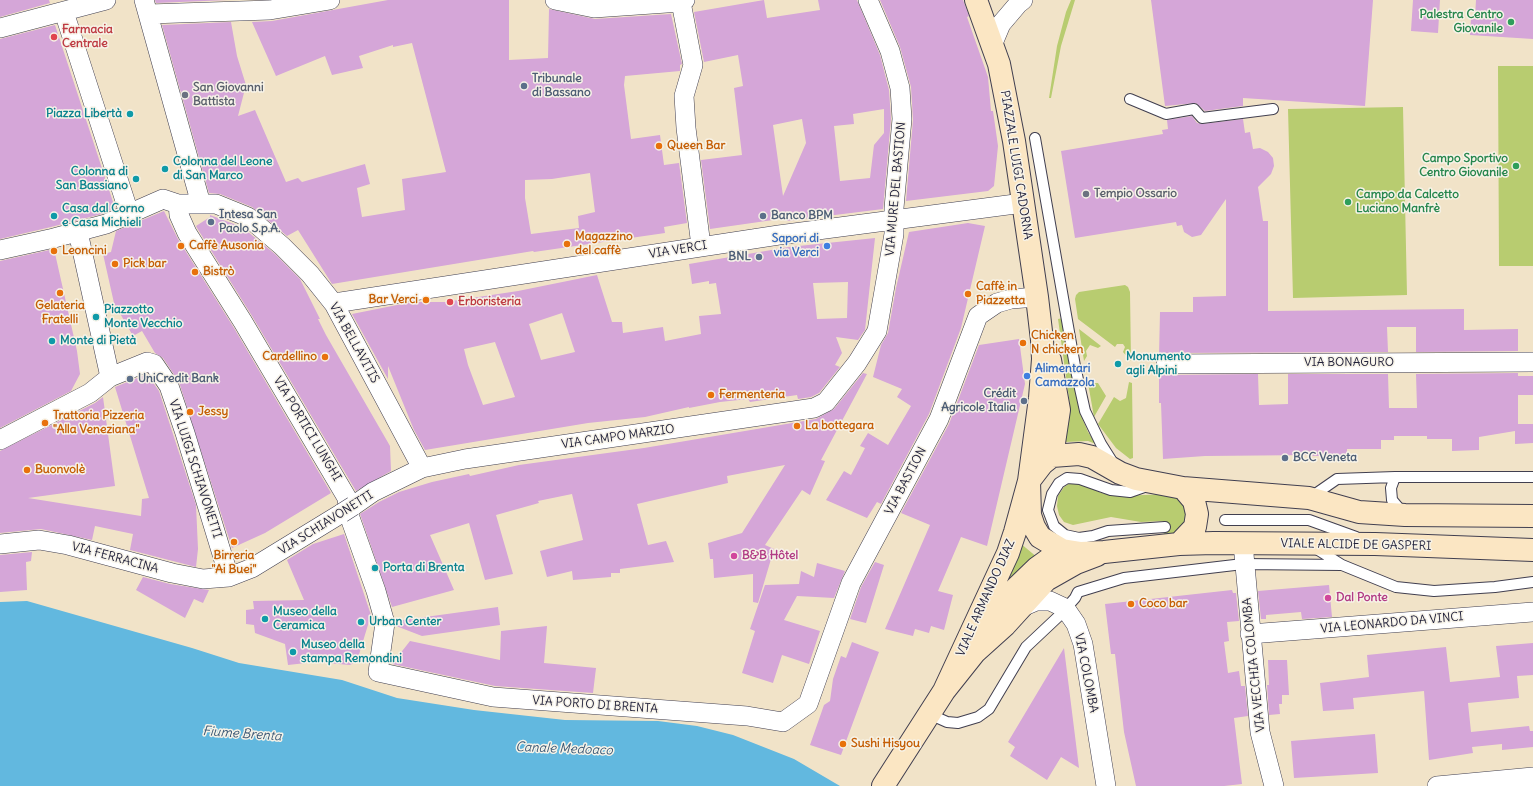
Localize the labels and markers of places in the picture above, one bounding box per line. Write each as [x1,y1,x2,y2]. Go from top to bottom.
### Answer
place label: Palestra Centro Giovanile [1420,8,1503,36]
marker: Palestra Centro Giovanile [1506,17,1516,27]
place label: Farmacia Centrale [62,23,113,51]
marker: Farmacia Centrale [49,32,59,42]
place label: Tribunale di Bassano [532,72,591,100]
place label: San Giovanni Battista [193,81,264,109]
marker: Tribunale di Bassano [519,81,529,91]
marker: San Giovanni Battista [180,90,190,100]
place label: Piazza Libertà [46,107,122,121]
marker: Piazza Libertà [125,109,135,119]
place label: Queen Bar [667,139,725,153]
marker: Queen Bar [654,141,664,151]
place label: Campo Sportivo Centro Giovanile [1419,152,1508,180]
place label: Colonna del Leone di San Marco [173,155,272,183]
marker: Campo Sportivo Centro Giovanile [1511,161,1521,171]
marker: Colonna del Leone di San Marco [160,164,170,174]
place label: Colonna di San Bassiano [56,165,128,193]
marker: Colonna di San Bassiano [131,174,141,184]
place label: Tempio Ossario [1094,187,1177,201]
place label: Campo da Calcetto Luciano Manfrè [1356,188,1459,216]
marker: Tempio Ossario [1081,189,1091,199]
marker: Campo da Calcetto Luciano Manfrè [1343,197,1353,207]
place label: Casa dal Corno e Casa Michieli [62,202,144,230]
place label: Intesa San Paolo S.p.A. [219,208,280,236]
place label: Banco BPM [771,209,833,223]
marker: Casa dal Corno e Casa Michieli [49,211,59,221]
marker: Banco BPM [758,211,768,221]
marker: Intesa San Paolo S.p.A. [206,217,216,227]
place label: Magazzino del caffè [575,230,633,258]
place label: Sapori di via Verci [772,232,819,260]
place label: Caffè Ausonia [189,239,264,253]
marker: Magazzino del caffè [562,239,572,249]
marker: Caffè Ausonia [176,241,186,251]
marker: Sapori di via Verci [822,241,832,251]
place label: Leoncini [62,244,107,258]
marker: Leoncini [49,246,59,256]
place label: BNL [728,250,751,264]
marker: BNL [754,252,764,262]
place label: Pick bar [123,257,166,271]
marker: Pick bar [110,259,120,269]
place label: Bistrò [203,265,235,279]
marker: Bistrò [190,267,200,277]
place label: Caffè in Piazzetta [976,280,1025,308]
marker: Gelateria Fratelli [55,288,65,298]
marker: Caffè in Piazzetta [963,289,973,299]
place label: Bar Verci [368,293,418,307]
marker: Bar Verci [421,295,431,305]
place label: Erboristeria [458,295,521,309]
marker: Erboristeria [445,297,455,307]
place label: Gelateria Fratelli [35,299,85,327]
place label: Piazzotto Monte Vecchio [104,303,182,331]
marker: Piazzotto Monte Vecchio [91,312,101,322]
place label: Chicken N chicken [1031,329,1083,357]
place label: Monte di Pietà [60,334,136,348]
marker: Monte di Pietà [47,336,57,346]
marker: Chicken N chicken [1018,338,1028,348]
place label: Cardellino [262,350,317,364]
place label: Monumento agli Alpini [1126,350,1191,378]
marker: Cardellino [320,352,330,362]
marker: Monumento agli Alpini [1113,359,1123,369]
place label: Alimentari Camazzola [1035,362,1095,390]
marker: Alimentari Camazzola [1022,371,1032,381]
place label: UniCredit Bank [138,372,219,386]
marker: UniCredit Bank [125,374,135,384]
place label: Crédit Agricole Italia [941,387,1016,415]
place label: Fermenteria [719,388,785,402]
marker: Fermenteria [706,390,716,400]
marker: Crédit Agricole Italia [1019,396,1029,406]
place label: Jessy [198,405,228,419]
marker: Jessy [185,407,195,417]
place label: Trattoria Pizzeria "Alla Veneziana" [53,409,144,437]
marker: Trattoria Pizzeria "Alla Veneziana" [40,418,50,428]
place label: La bottegara [805,419,874,433]
marker: La bottegara [792,421,802,431]
place label: BCC Veneta [1293,451,1357,465]
marker: BCC Veneta [1280,453,1290,463]
place label: Buonvolè [35,463,85,477]
marker: Buonvolè [22,465,32,475]
marker: Birreria "Ai Buei" [229,537,239,547]
place label: Birreria "Ai Buei" [212,549,256,577]
place label: B&B Hôtel [742,549,798,563]
marker: B&B Hôtel [729,551,739,561]
place label: Porta di Brenta [383,561,465,575]
marker: Porta di Brenta [370,563,380,573]
place label: Dal Ponte [1336,591,1388,605]
marker: Dal Ponte [1323,593,1333,603]
place label: Coco bar [1139,597,1187,611]
marker: Coco bar [1126,599,1136,609]
place label: Museo della Ceramica [273,605,337,633]
marker: Museo della Ceramica [260,614,270,624]
place label: Urban Center [369,615,441,629]
marker: Urban Center [356,617,366,627]
place label: Museo della stampa Remondini [301,638,402,666]
marker: Museo della stampa Remondini [288,647,298,657]
place label: Sushi Hisyou [851,737,920,751]
marker: Sushi Hisyou [838,739,848,749]

